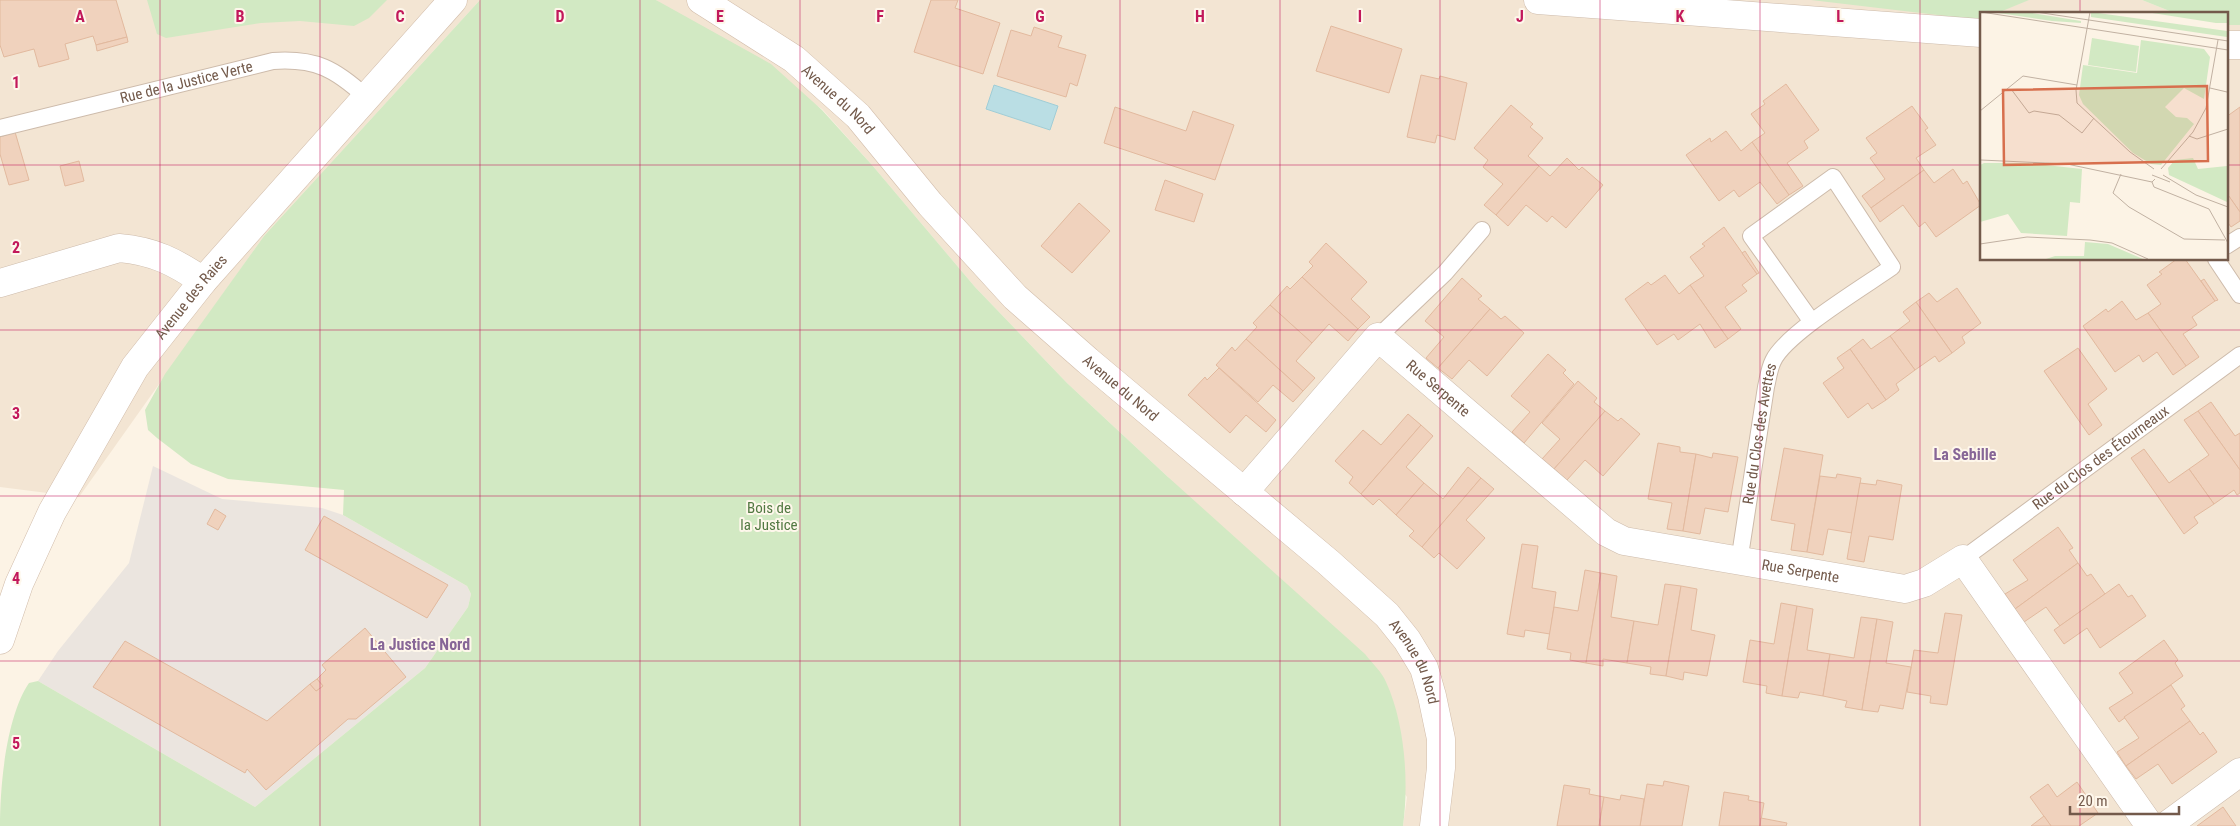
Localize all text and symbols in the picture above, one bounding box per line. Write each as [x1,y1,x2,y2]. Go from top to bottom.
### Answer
text: A [75,7,85,26]
text: B [236,7,245,26]
text: C [395,7,405,26]
text: D [555,7,565,26]
text: E [716,7,724,26]
text: F [876,7,884,26]
text: G [1035,7,1045,26]
text: H [1195,7,1205,26]
text: I [1358,7,1362,26]
text: J [1516,7,1524,26]
text: K [1676,7,1685,26]
text: L [1836,7,1844,26]
inset map [1980,12,2228,260]
street label: Rue de la Justice Verte [118,57,255,107]
street label: Avenue du Nord [798,61,878,138]
text: 1 [12,73,20,92]
text: 2 [12,238,20,257]
street label: Avenue des Raies [151,251,231,343]
street label: Avenue du Nord [1079,351,1162,425]
street label: Rue Serpente [1403,356,1474,421]
street label: Rue du Clos des Avettes [1739,360,1780,506]
street label: Rue du Clos des Étourneaux [2029,401,2173,514]
text: 3 [12,404,20,423]
district label: La Sebille [1934,445,1997,464]
park label: Bois de la Justice [740,499,798,534]
street label: Rue Serpente [1760,556,1841,587]
text: 4 [12,569,20,588]
street label: Avenue du Nord [1385,616,1442,706]
district label: La Justice Nord [370,635,470,654]
text: 5 [12,734,20,753]
scale bar [2070,784,2179,816]
text: 20 m [2078,792,2108,810]

